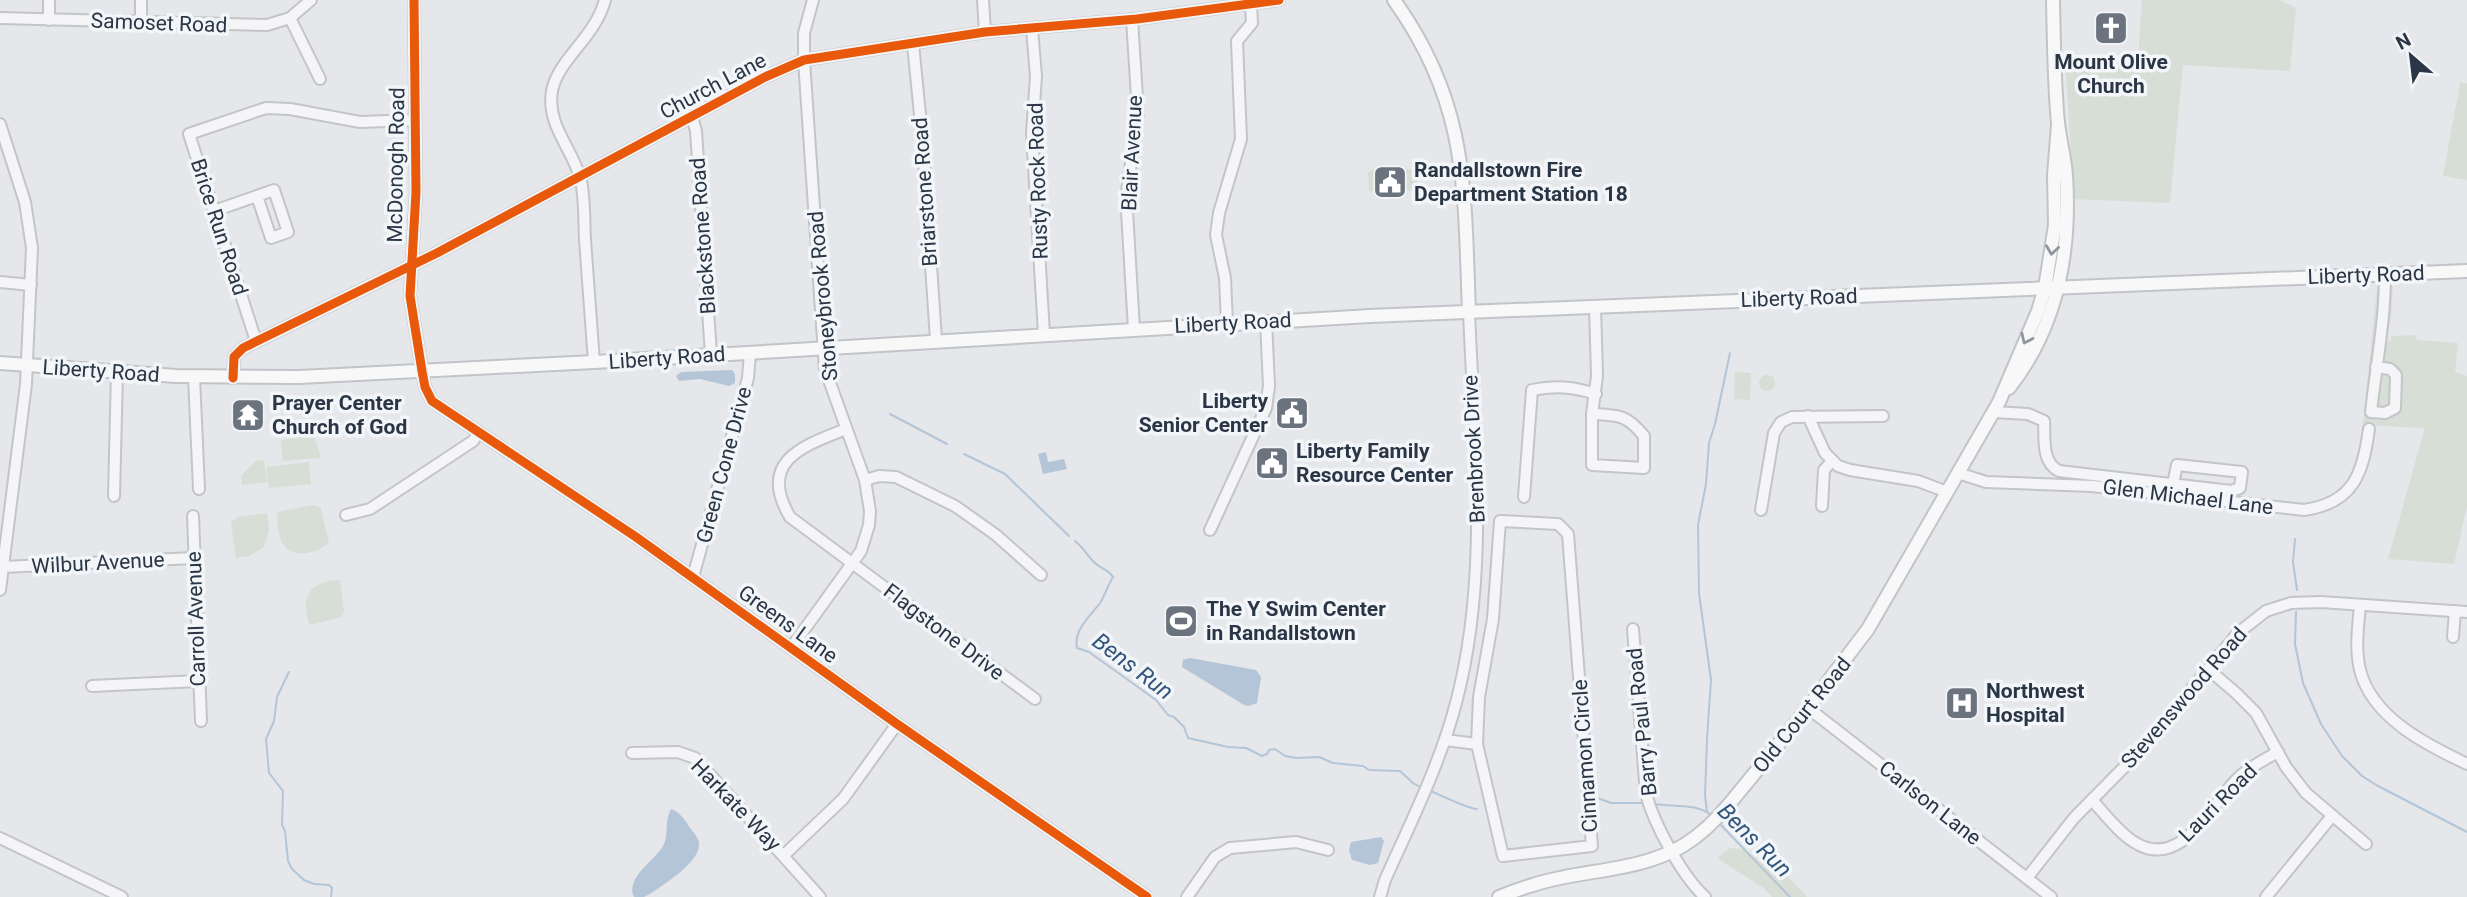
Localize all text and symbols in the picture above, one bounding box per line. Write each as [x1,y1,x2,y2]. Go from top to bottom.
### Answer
street label: Samoset Road [90,9,228,37]
church icon: Mount Olive Church [2092,9,2130,47]
north arrow [2376,21,2446,91]
text: N [2392,28,2415,55]
street label: Church Lane [656,48,770,124]
place label: Mount Olive Church [2054,50,2168,98]
street label: McDonogh Road [383,87,409,243]
street label: Blair Avenue [1117,95,1147,211]
street label: Rusty Rock Road [1023,102,1053,260]
street label: Briarstone Road [908,117,942,267]
street label: Brice Run Road [186,156,252,298]
street label: Blackstone Road [686,157,720,315]
place label: Randallstown Fire Department Station 18 [1414,158,1628,206]
public building icon: Randallstown Fire Department Station 18 [1371,163,1409,201]
street label: Stoneybrook Road [804,210,842,382]
one-way arrow [2044,244,2059,256]
street label: Liberty Road [2307,261,2425,289]
street label: Liberty Road [1740,284,1858,312]
street label: Liberty Road [1174,308,1292,338]
one-way arrow [2020,332,2034,344]
street label: Liberty Road [608,342,726,374]
street label: Liberty Road [42,355,160,387]
street label: Brenbrook Drive [1458,374,1490,524]
street label: Green Cone Drive [692,384,756,546]
place label: Liberty Senior Center [1139,389,1268,437]
place label: Prayer Center Church of God [272,391,407,439]
public building icon: Liberty Senior Center [1273,394,1311,432]
temple icon: Prayer Center Church of God [229,396,267,434]
place label: Liberty Family Resource Center [1296,439,1453,487]
public building icon: Liberty Family Resource Center [1253,444,1291,482]
street label: Glen Michael Lane [2101,475,2275,519]
street label: Wilbur Avenue [31,548,165,578]
street label: Carroll Avenue [182,551,210,687]
street label: Flagstone Drive [879,579,1009,685]
street label: Greens Lane [734,580,842,668]
place label: The Y Swim Center in Randallstown [1206,597,1386,645]
sports icon: The Y Swim Center in Randallstown [1162,602,1200,640]
street label: Stevenswood Road [2116,623,2252,773]
water label: Bens Run [1087,627,1178,705]
street label: Barry Paul Road [1622,647,1662,797]
street label: Old Court Road [1748,652,1856,778]
street label: Cinnamon Circle [1568,679,1602,833]
place label: Northwest Hospital [1986,679,2084,727]
hospital icon: Northwest Hospital [1943,684,1981,722]
street label: Harkate Way [686,754,786,856]
street label: Carlson Lane [1874,756,1986,850]
street label: Lauri Road [2174,759,2262,847]
water label: Bens Run [1712,798,1797,883]

